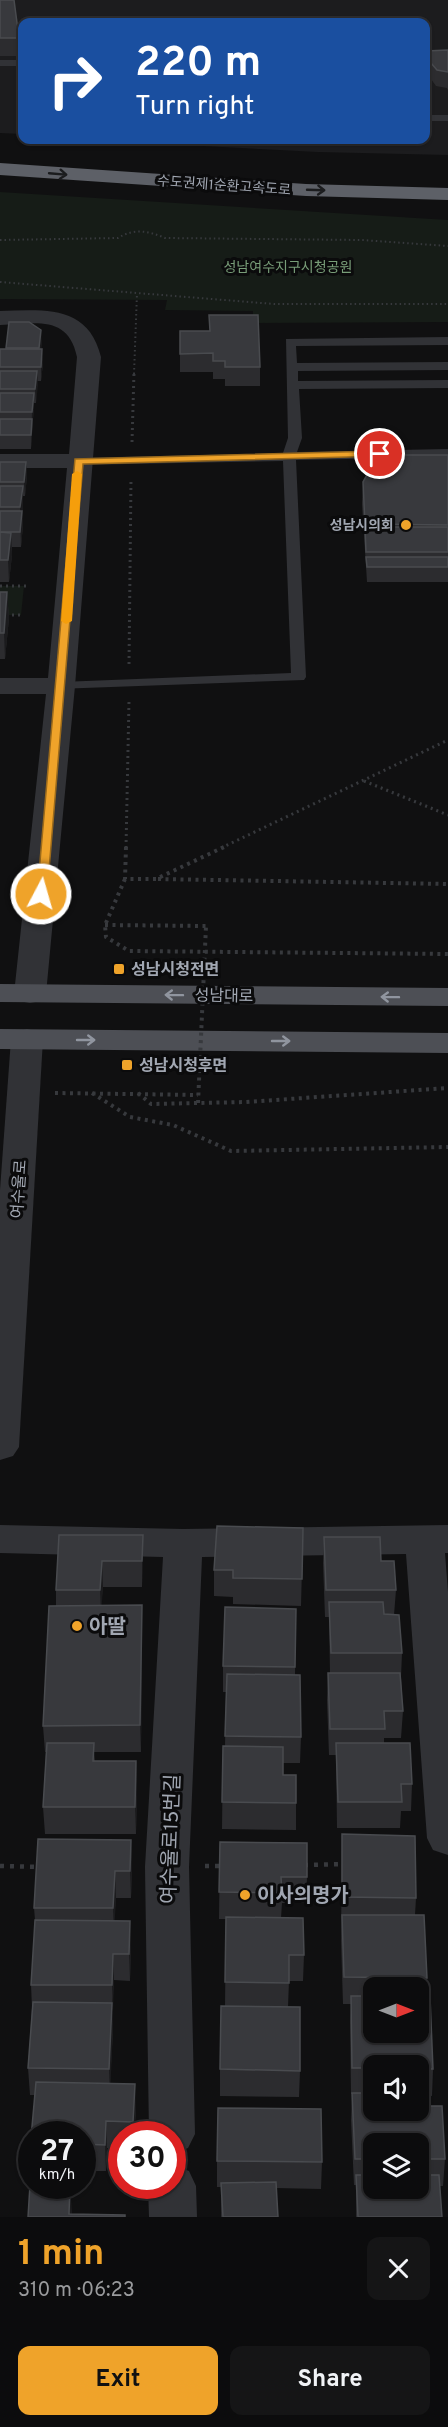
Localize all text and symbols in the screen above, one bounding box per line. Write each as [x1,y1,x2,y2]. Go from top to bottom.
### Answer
text: 220 m [135,38,261,91]
icon: right [36,42,114,120]
text: Turn right [135,90,254,124]
one-way arrow [48,169,68,180]
street label: 수도권제1순환고속도로 [156,172,292,200]
one-way arrow [305,185,325,196]
park label: 성남여수지구시청공원 [224,260,352,277]
pin [354,428,405,479]
icon: arrive [363,437,396,470]
place label: 성남시의회 [330,518,394,535]
marker: 성남시의회 [399,518,413,532]
position arrow [9,862,73,926]
place label: 성남시청전면 [131,961,219,981]
marker: 성남시청전면 [112,962,126,976]
street label: 성남대로 [194,986,254,1008]
one-way arrow [164,989,184,1001]
one-way arrow [380,991,400,1003]
one-way arrow [75,1034,95,1046]
one-way arrow [270,1036,290,1047]
place label: 성남시청후면 [139,1057,227,1077]
marker: 성남시청후면 [120,1058,134,1072]
street label: 여수울로 [8,1159,32,1219]
place label: 아딸 [89,1615,126,1641]
marker: 아딸 [70,1619,84,1633]
street label: 여수울로15번길 [157,1774,187,1905]
place label: 이사의명가 [257,1884,349,1910]
marker: 이사의명가 [238,1888,252,1902]
north arrow [363,1977,429,2043]
map controls [363,1977,429,2199]
button: sound [363,2055,429,2121]
speed limit sign: 30 [108,2121,186,2199]
button: layers [363,2133,429,2199]
text: 27 [40,2134,74,2171]
text: km/h [39,2166,75,2185]
text: 1 min [18,2232,104,2278]
button: close [367,2237,430,2300]
text: 310 m · 06:23 [18,2278,135,2304]
button: Exit [18,2346,218,2415]
button: Share [230,2346,430,2415]

